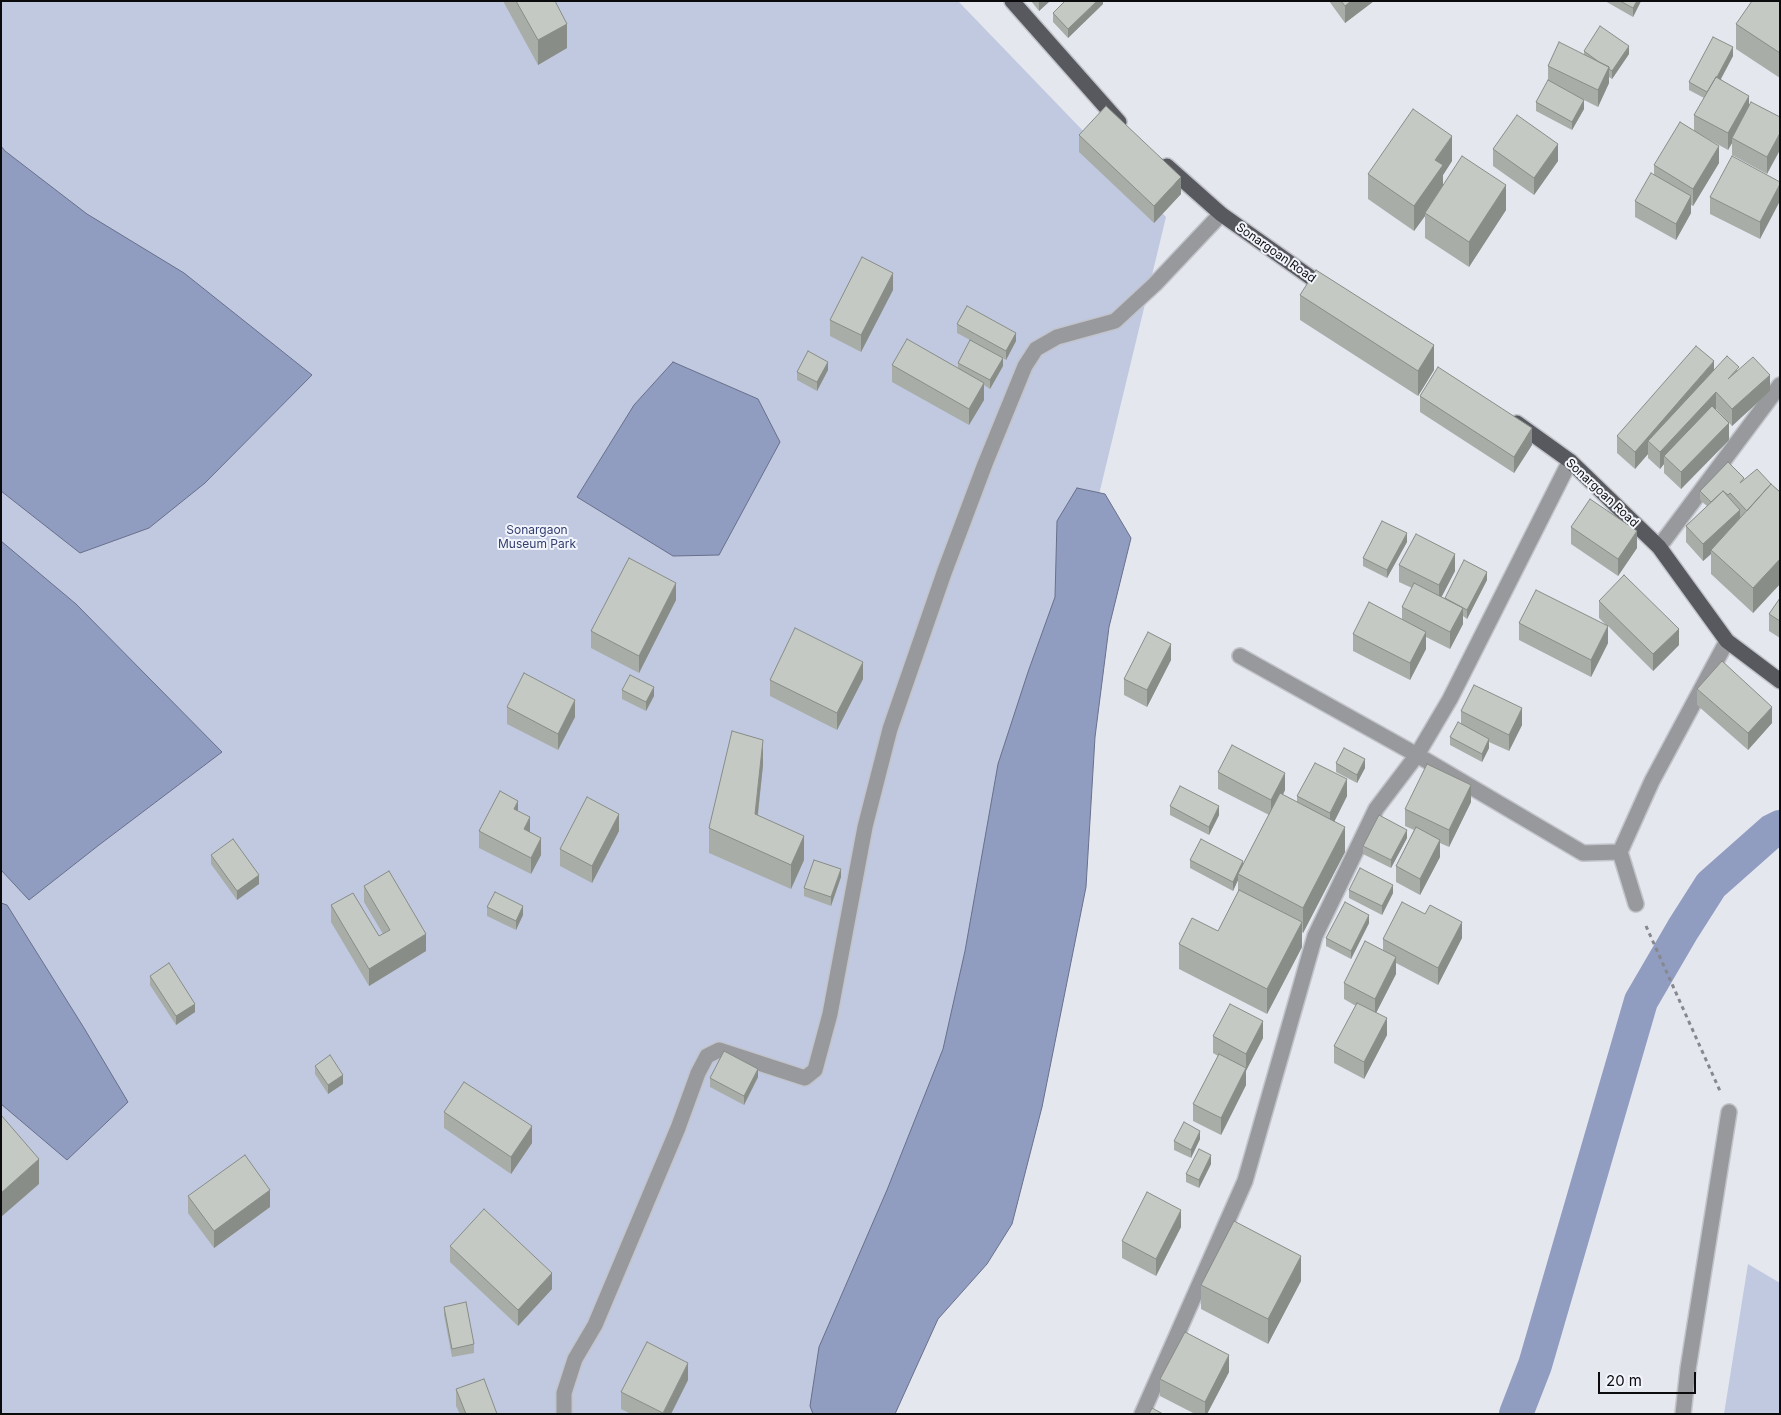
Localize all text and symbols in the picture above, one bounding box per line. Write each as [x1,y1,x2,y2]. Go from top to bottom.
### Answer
street label: Sonargoan Road [1233,220,1319,286]
street label: Sonargoan Road [1563,456,1641,530]
park label: Sonargaon Museum Park [498,523,576,551]
scale bar [1601,1362,1698,1394]
text: 20 m [1606,1371,1642,1390]

